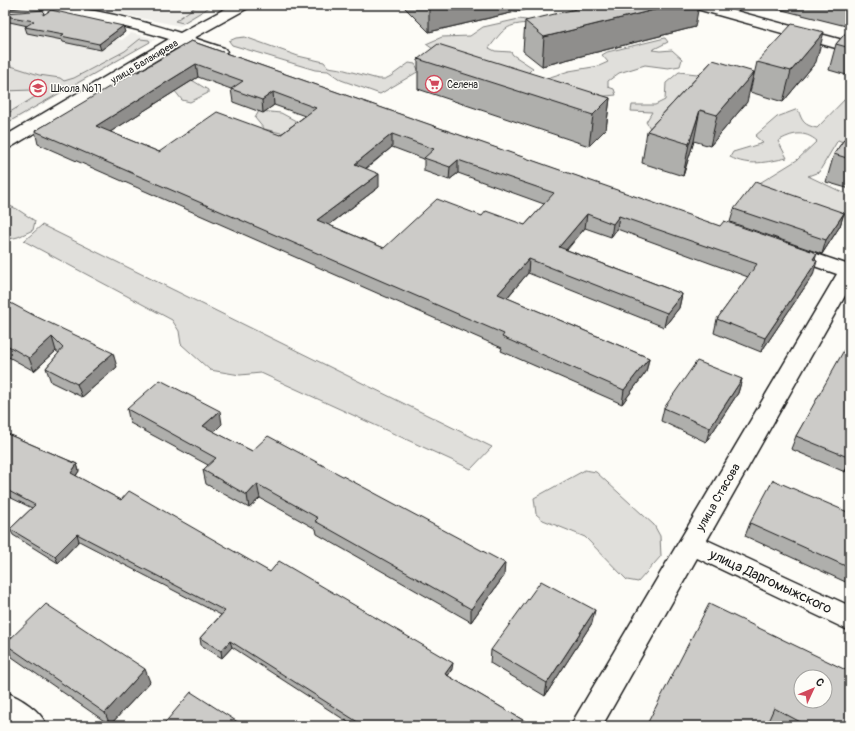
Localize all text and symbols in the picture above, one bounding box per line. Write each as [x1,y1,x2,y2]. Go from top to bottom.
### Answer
street label: улица Балакирева [108,37,181,87]
supermarket icon: Селена [424,74,444,94]
school or university icon: Школа №11 [28,78,48,98]
place label: Селена [447,79,478,91]
place label: Школа №11 [51,83,102,95]
street label: улица Стасова [693,460,744,535]
street label: улица Даргомыжского [706,545,835,617]
north arrow [793,669,833,709]
text: С [813,675,827,690]

